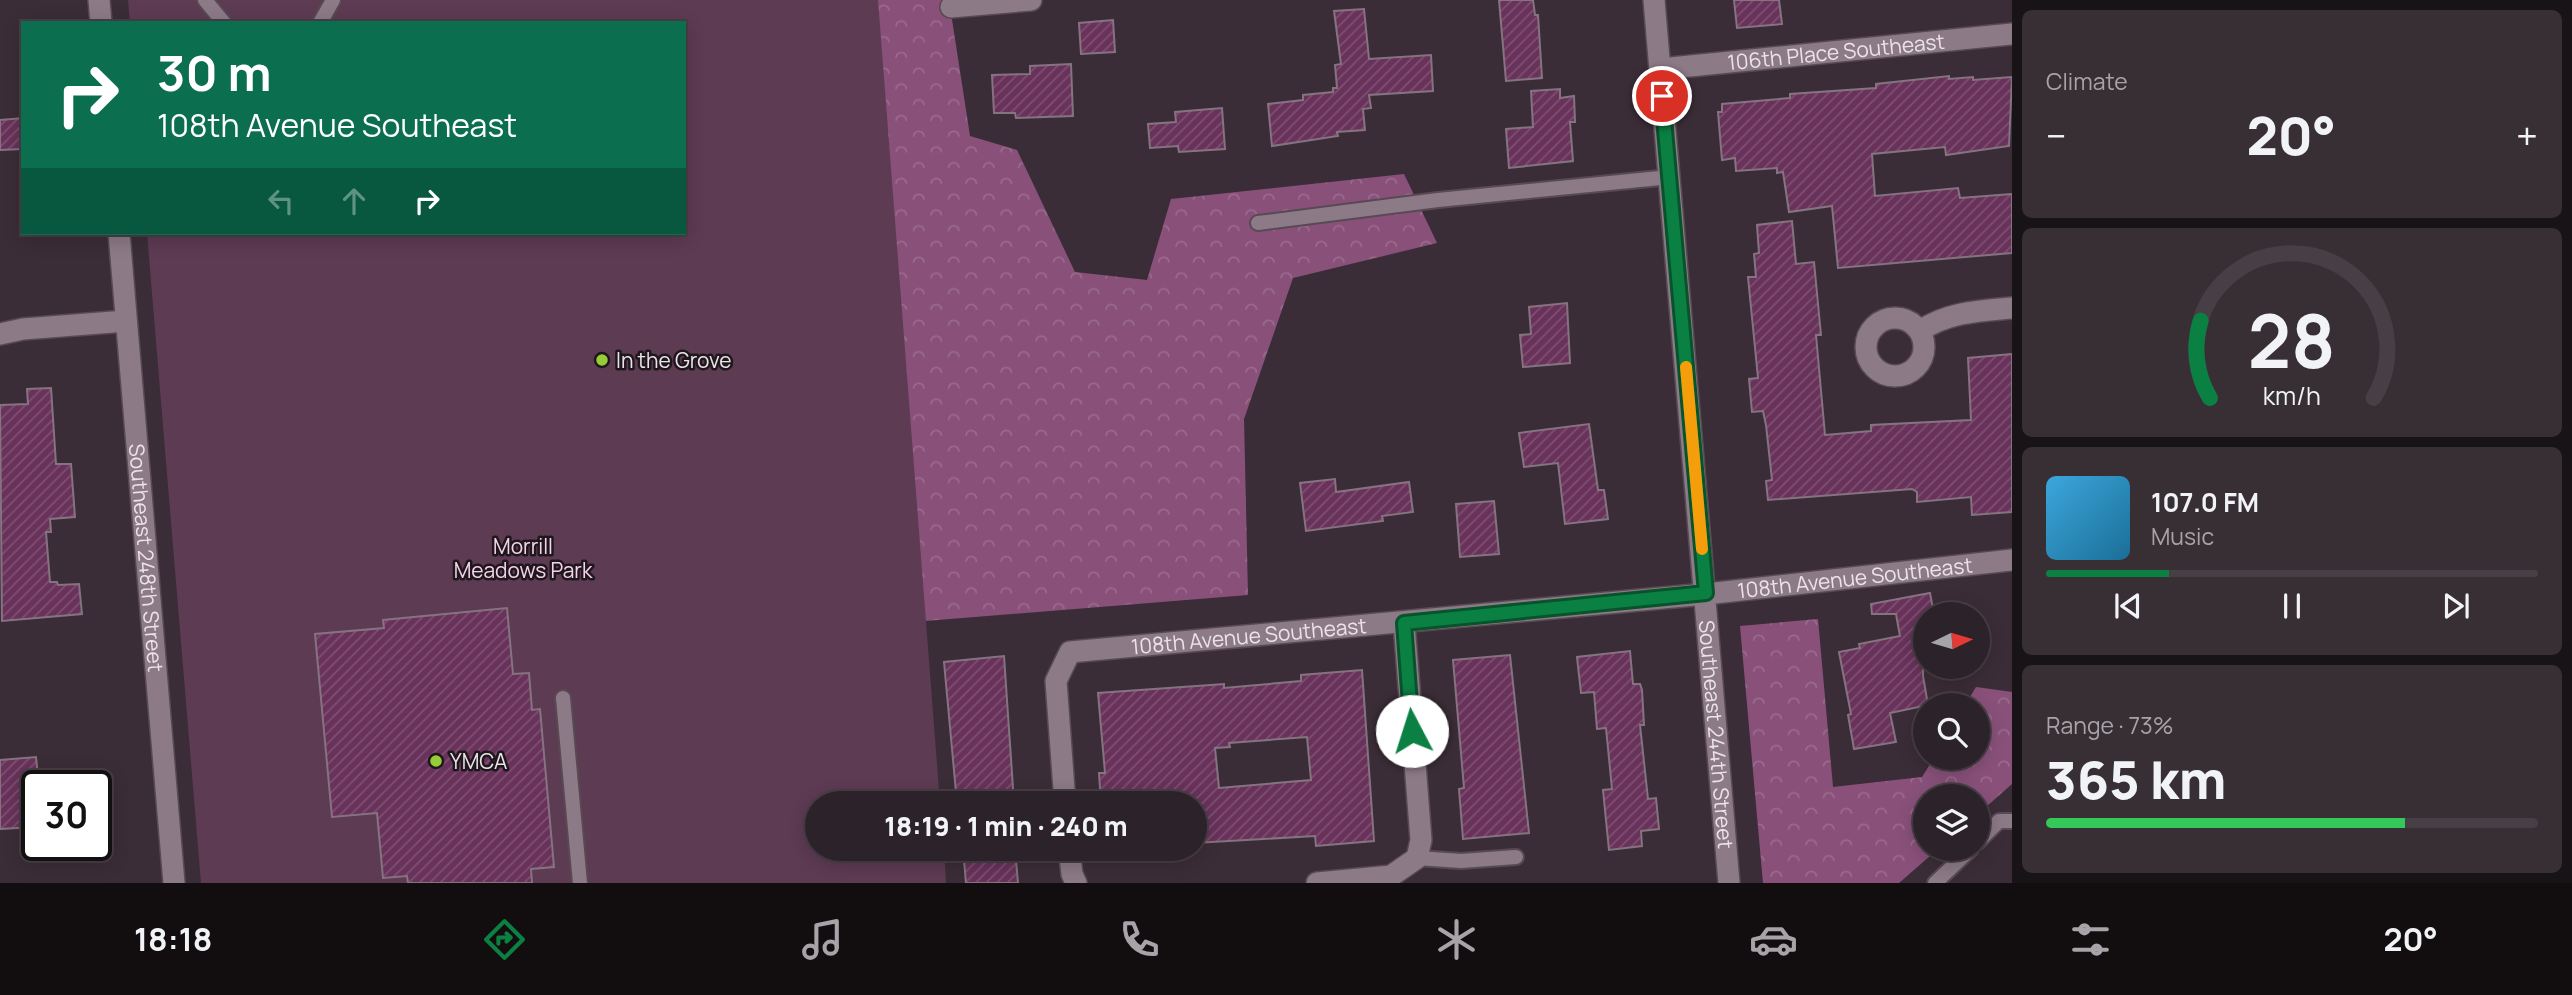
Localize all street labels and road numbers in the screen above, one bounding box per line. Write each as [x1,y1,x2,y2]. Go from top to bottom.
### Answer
street label: 106th Place Southeast [1726,27,1946,76]
street label: Southeast 248th Street [123,442,170,673]
street label: 108th Avenue Southeast [1736,550,1974,604]
street label: 108th Avenue Southeast [1130,611,1368,660]
street label: Southeast 244th Street [1693,619,1740,850]

